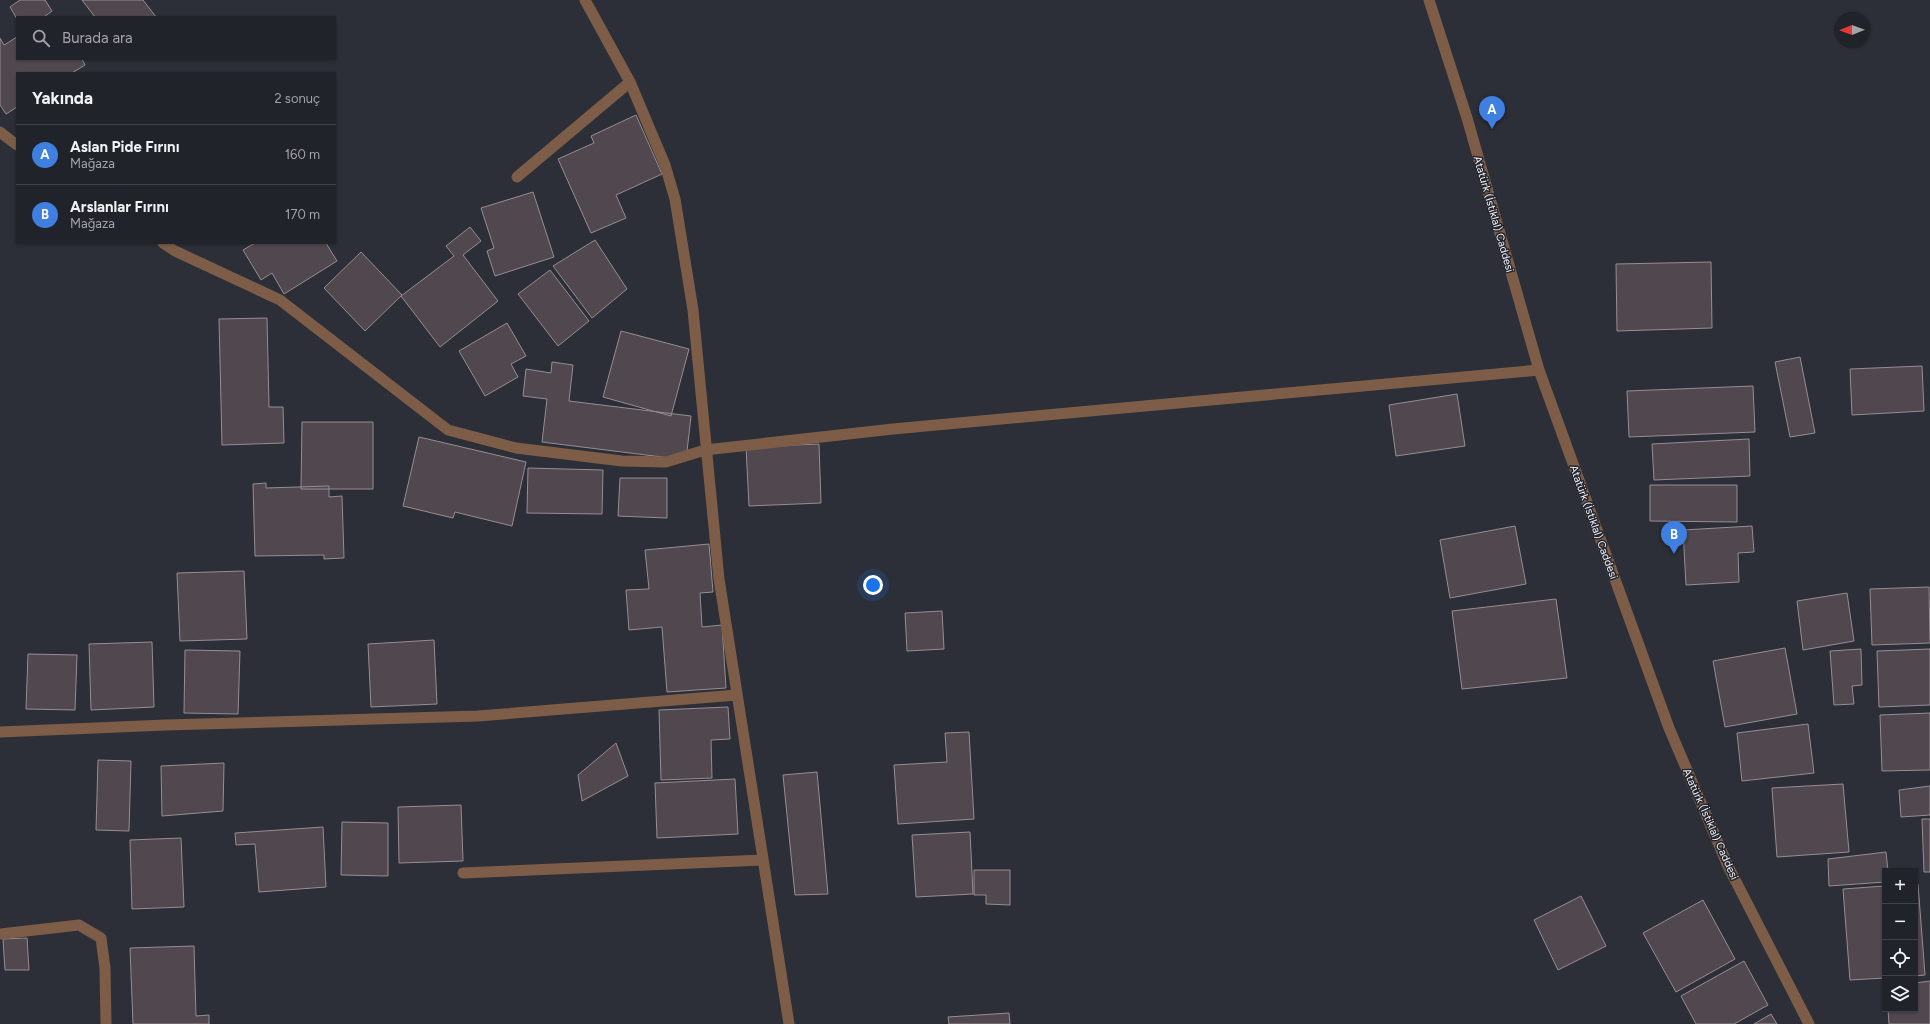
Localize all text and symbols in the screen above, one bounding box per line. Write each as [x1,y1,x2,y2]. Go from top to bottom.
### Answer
north arrow [1834,12,1870,48]
search box [16,16,336,60]
icon: search [30,27,52,49]
text: Burada ara [62,29,133,47]
text: Yakında [32,88,93,108]
text: 2 sonuç [274,91,320,106]
pin: A [1479,96,1505,129]
text: Aslan Pide Fırını [70,138,180,156]
text: A [40,147,50,162]
text: 160 m [285,147,320,162]
street label: Atatürk (İstiklal) Caddesi [1471,154,1516,274]
text: Mağaza [70,156,115,171]
text: Arslanlar Fırını [70,198,169,216]
text: B [41,207,49,222]
text: 170 m [285,207,320,222]
text: Mağaza [70,216,115,231]
street label: Atatürk (İstiklal) Caddesi [1567,463,1620,581]
pin: B [1661,521,1687,554]
your location [863,575,883,595]
street label: Atatürk (İstiklal) Caddesi [1680,767,1741,882]
map controls [1882,868,1918,1012]
button: + [1882,868,1918,904]
button: − [1882,904,1918,940]
button: locate [1882,940,1918,976]
button: layers [1882,976,1918,1012]

